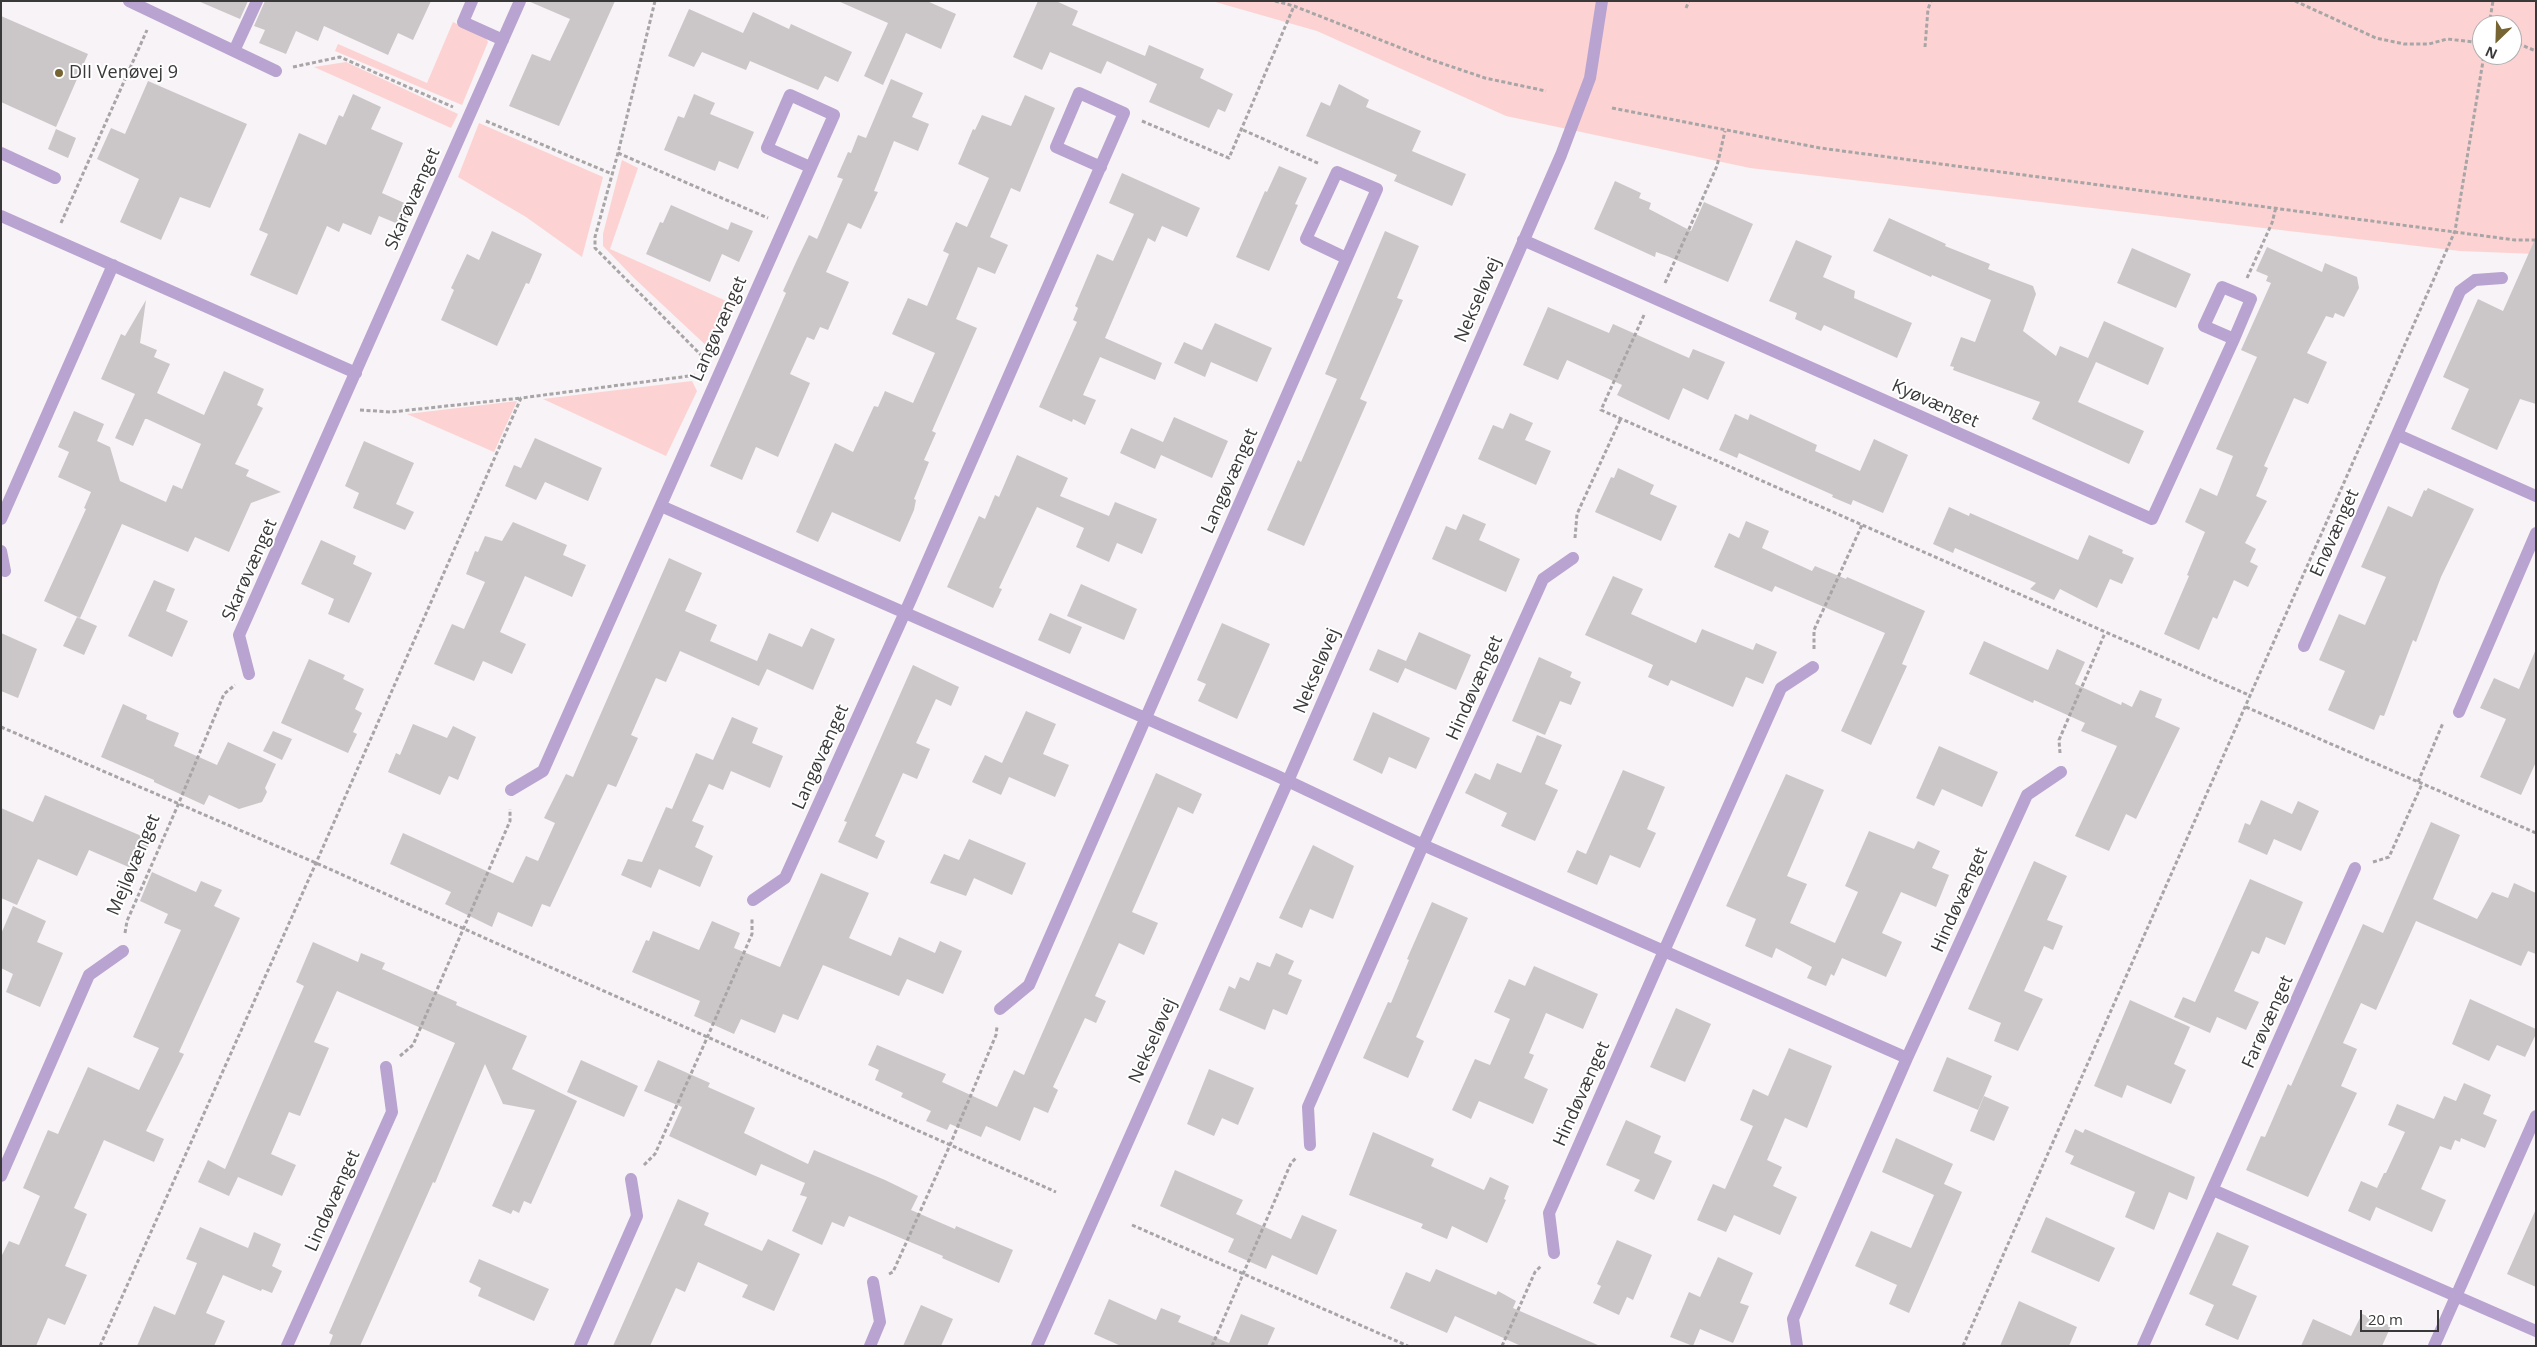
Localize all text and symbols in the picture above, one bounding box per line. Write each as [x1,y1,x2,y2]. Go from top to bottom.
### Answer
north arrow [2472,15,2522,65]
text: N [2482,42,2500,64]
place label: DII Venøvej 9 [69,62,178,84]
marker: DII Venøvej 9 [53,67,65,79]
street label: Skarøvænget [381,145,445,253]
street label: Nekseløvej [1450,254,1506,346]
street label: Langøvænget [686,273,752,385]
street label: Kyøvænget [1888,375,1982,433]
street label: Langøvænget [1197,425,1263,537]
street label: Enøvænget [2306,486,2364,580]
street label: Skarøvænget [218,516,282,624]
street label: Nekseløvej [1289,625,1345,717]
street label: Hindøvænget [1442,632,1508,744]
street label: Langøvænget [788,701,854,813]
street label: Mejløvænget [103,811,165,919]
street label: Hindøvænget [1927,844,1993,956]
street label: Farøvænget [2238,972,2298,1072]
street label: Nekseløvej [1125,995,1181,1087]
street label: Hindøvænget [1549,1038,1615,1150]
street label: Lindøvænget [301,1147,365,1255]
scale bar [2362,1300,2441,1332]
text: 20 m [2368,1309,2403,1329]

